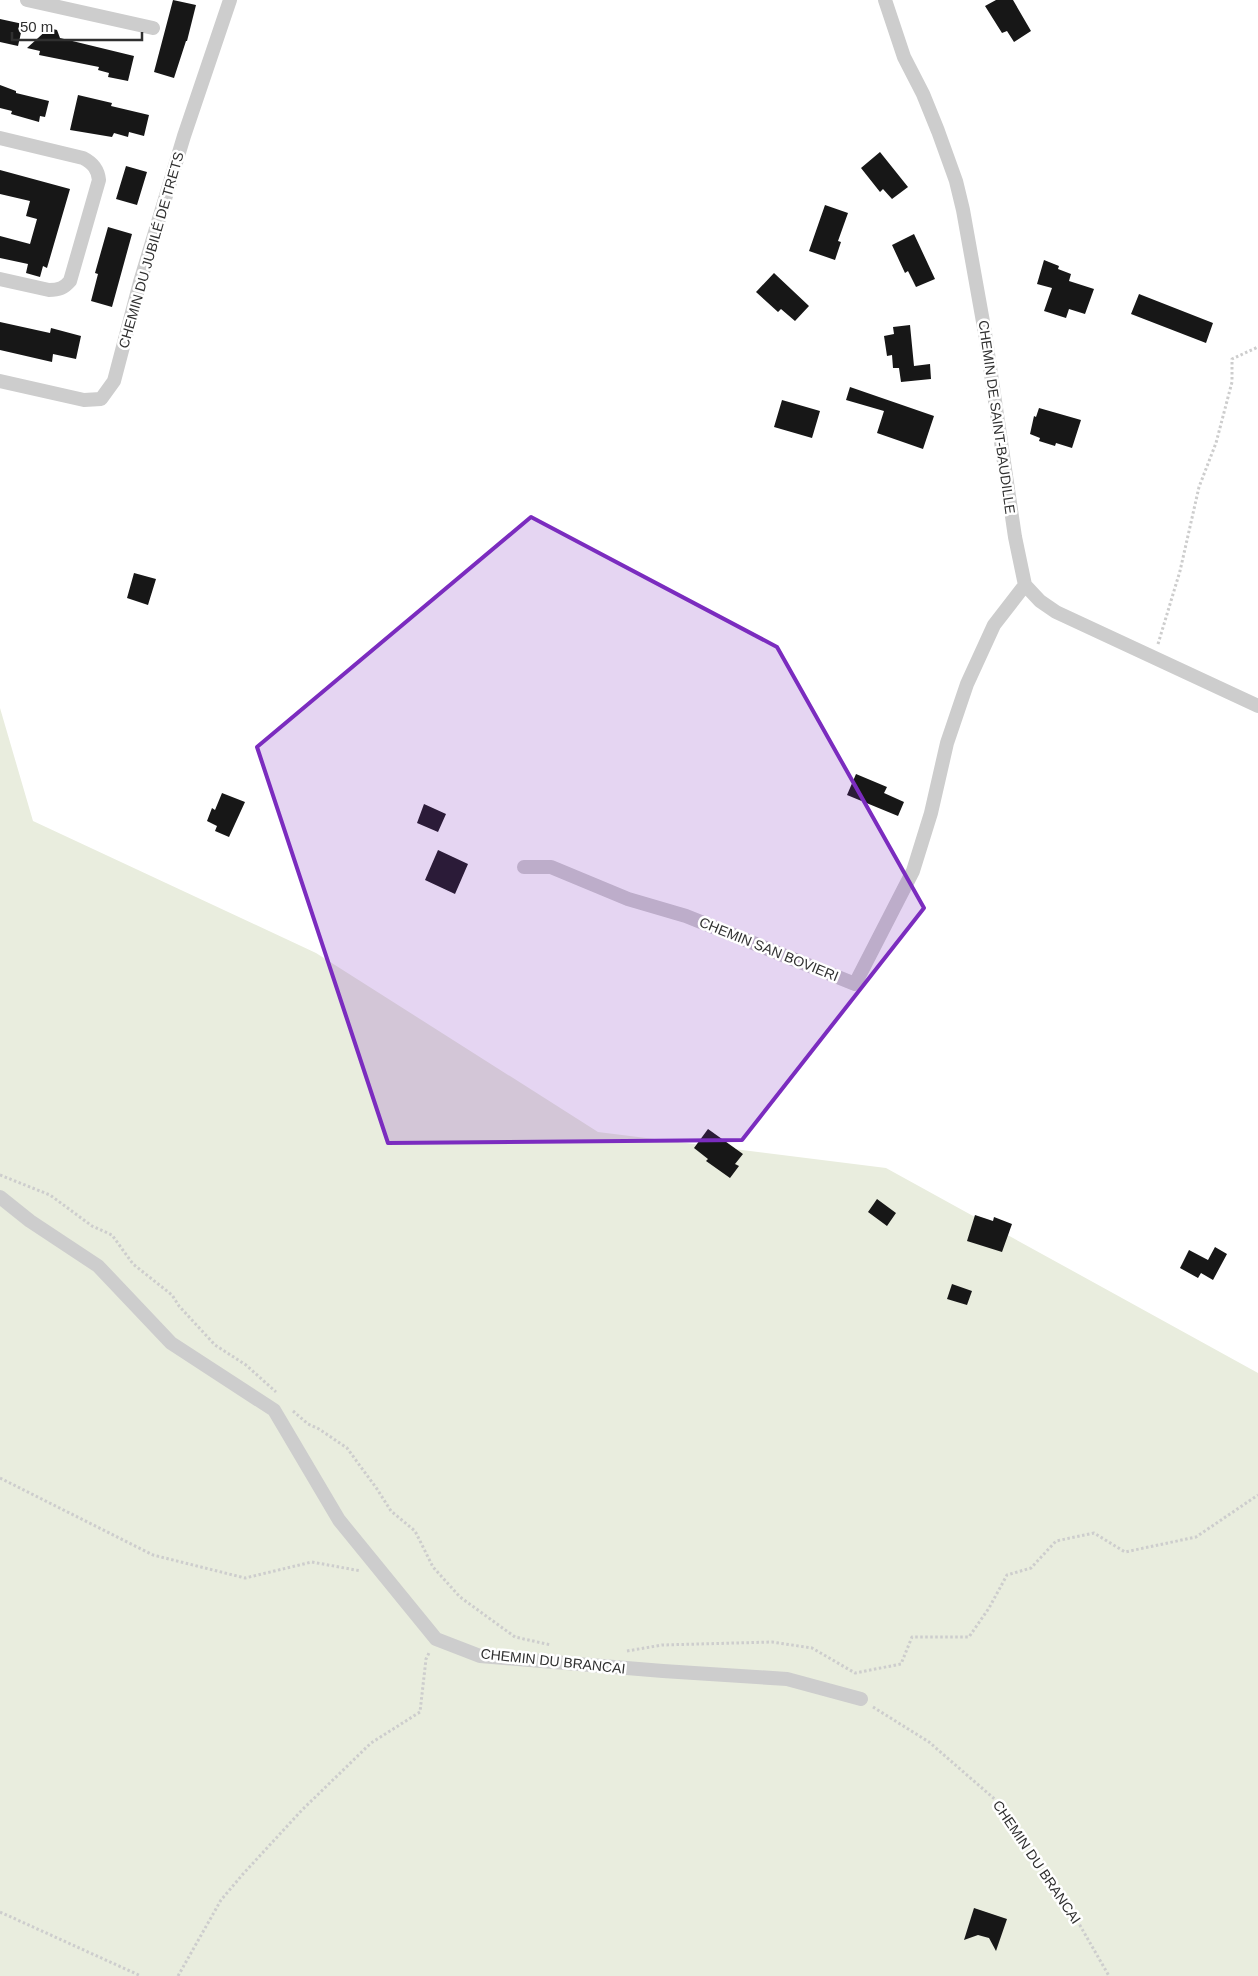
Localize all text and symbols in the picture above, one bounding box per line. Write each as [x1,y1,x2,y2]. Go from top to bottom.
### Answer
scale bar [12,10,142,42]
text: 50 m [20,18,53,35]
street label: CHEMIN DU JUBILÉ DE TRETS [115,150,187,350]
street label: CHEMIN DE SAINT-BAUDILLE [975,319,1019,515]
street label: CHEMIN SAN BOVIERI [697,914,841,984]
street label: CHEMIN DU BRANCAI [480,1645,626,1677]
street label: CHEMIN DU BRANCAI [990,1797,1084,1927]

